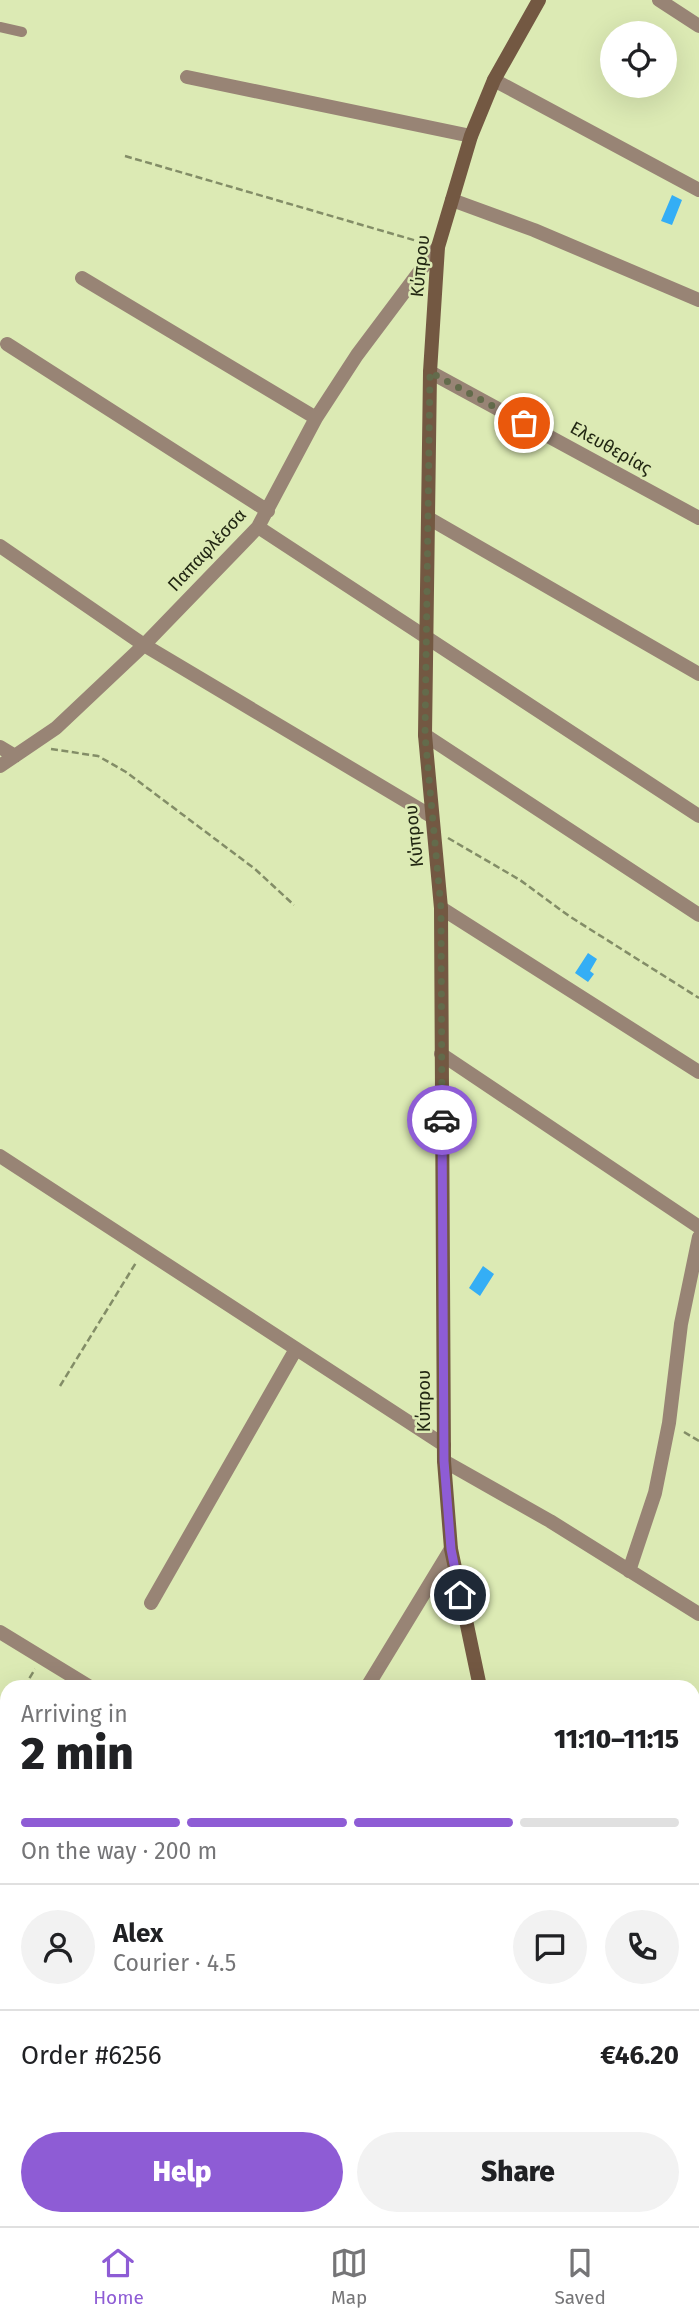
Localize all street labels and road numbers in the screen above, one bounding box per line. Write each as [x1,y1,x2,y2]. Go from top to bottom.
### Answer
street label: Κύπρου [406,234,434,298]
street label: Ελευθερίας [566,417,656,480]
street label: Παπαφλέσσα [163,504,251,596]
street label: Κύπρου [400,804,428,868]
street label: Κύπρου [413,1370,435,1432]

